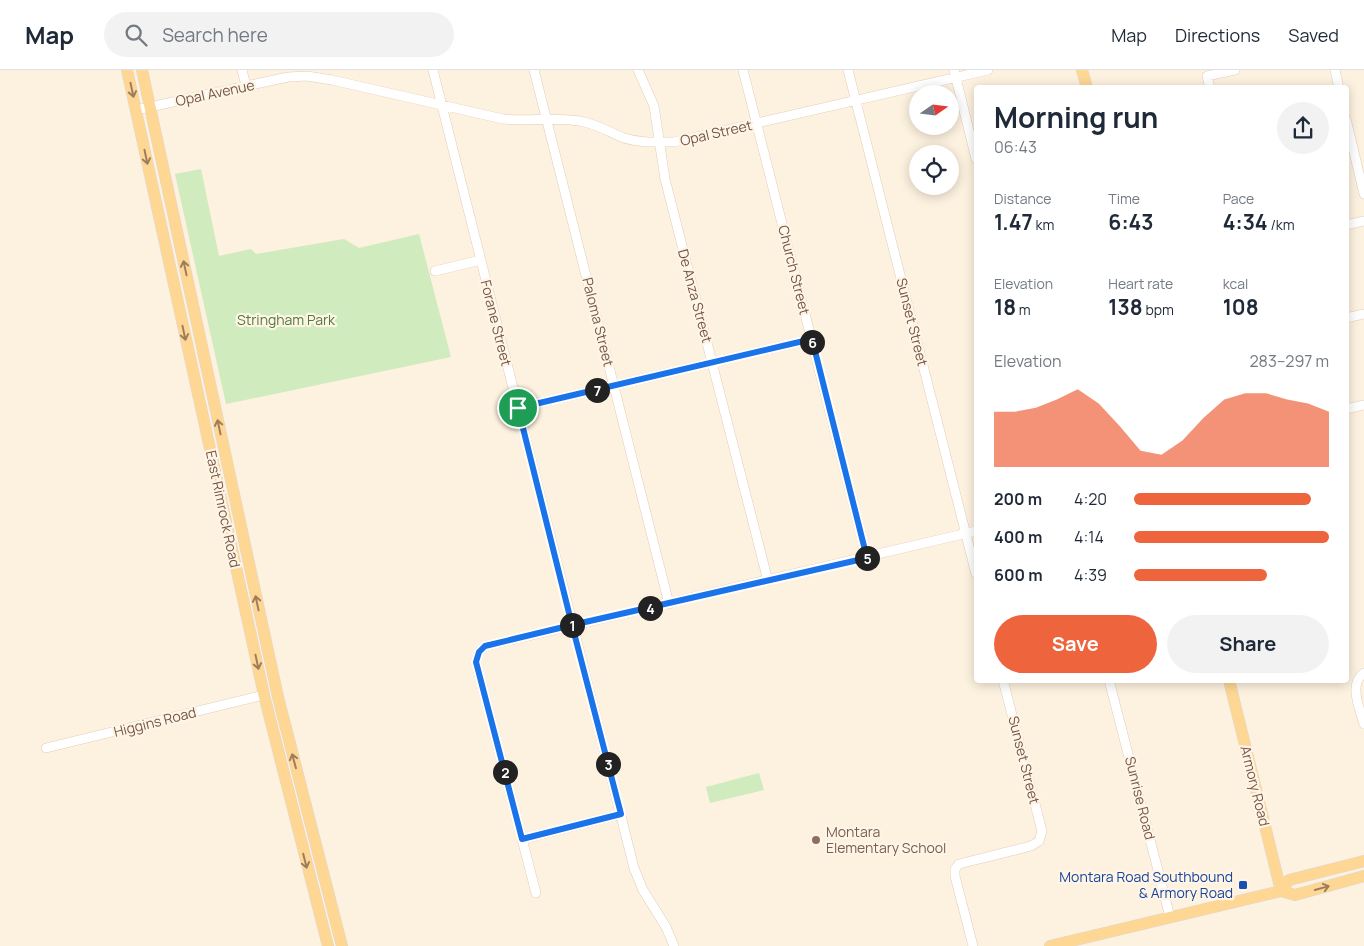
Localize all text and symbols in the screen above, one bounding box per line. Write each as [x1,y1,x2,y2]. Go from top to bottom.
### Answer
search box [104,12,454,57]
text: Map [25,18,74,51]
icon: search [122,21,150,49]
text: Search here [162,22,268,48]
text: Map [1111,23,1147,47]
text: Directions [1175,23,1260,47]
text: Saved [1288,23,1339,47]
street label: Opal Avenue [174,75,256,110]
one-way arrow [127,81,137,97]
north arrow [909,85,959,135]
map controls [909,85,959,195]
text: Morning run [994,98,1158,136]
button: share [1277,102,1329,154]
street label: Opal Street [678,115,754,150]
text: 06:43 [994,136,1037,158]
button: locate [909,145,959,195]
one-way arrow [142,149,151,165]
text: Distance [994,189,1051,208]
text: Time [1108,189,1140,208]
text: Pace [1223,189,1254,208]
text: 1.47 [994,208,1033,236]
text: 6:43 [1108,208,1154,236]
text: 4:34 [1223,208,1268,236]
text: km [1033,215,1054,234]
text: /km [1268,215,1295,234]
street label: Church Street [774,223,815,317]
street label: De Anza Street [674,247,717,345]
one-way arrow [180,260,189,276]
text: Elevation [994,274,1053,293]
text: Heart rate [1108,274,1173,293]
text: kcal [1223,274,1248,293]
street label: Paloma Street [578,275,619,369]
street label: Sunset Street [892,276,933,368]
street label: Forane Street [477,278,516,368]
text: 18 [994,293,1016,321]
text: 138 [1108,293,1143,321]
text: 108 [1223,293,1259,321]
text: m [1016,300,1031,319]
text: bpm [1143,300,1174,319]
park label: Stringham Park [237,310,336,329]
one-way arrow [180,324,190,340]
pin: 6 [800,330,824,354]
text: 6 [808,333,817,352]
text: Elevation [994,350,1062,372]
text: 283–297 m [1249,350,1329,372]
pin: 7 [584,378,610,402]
text: 7 [594,381,601,400]
pin [497,387,539,429]
icon: arrive [504,394,532,422]
one-way arrow [214,419,223,435]
street label: East Rimrock Road [202,449,245,569]
text: 200 m [994,488,1042,510]
text: 4:20 [1074,488,1107,510]
text: 400 m [994,526,1042,548]
text: 4:14 [1074,526,1104,548]
pin: 5 [854,546,880,570]
text: 5 [863,549,872,568]
text: 600 m [994,564,1043,586]
text: 4:39 [1074,564,1107,586]
one-way arrow [252,595,261,611]
pin: 4 [638,596,662,620]
text: 4 [646,599,655,618]
pin: 1 [560,612,584,638]
button: Save [994,615,1157,673]
button: Share [1167,615,1329,673]
text: 1 [569,616,576,635]
one-way arrow [252,654,262,670]
street label: Higgins Road [112,702,198,741]
street label: Sunset Street [1004,714,1045,806]
street label: Armory Road [1236,744,1275,828]
pin: 3 [596,752,620,776]
one-way arrow [289,753,299,769]
street label: Sunrise Road [1121,754,1160,841]
text: 3 [604,755,613,774]
pin: 2 [492,760,518,784]
text: 2 [501,763,510,782]
place label: Montara Elementary School [826,822,946,857]
marker: Montara Elementary School [810,834,822,846]
one-way arrow [301,853,310,869]
place label: Montara Road Southbound & Armory Road [1059,867,1233,902]
marker: Montara Road Southbound & Armory Road [1237,879,1249,891]
one-way arrow [1314,883,1330,892]

